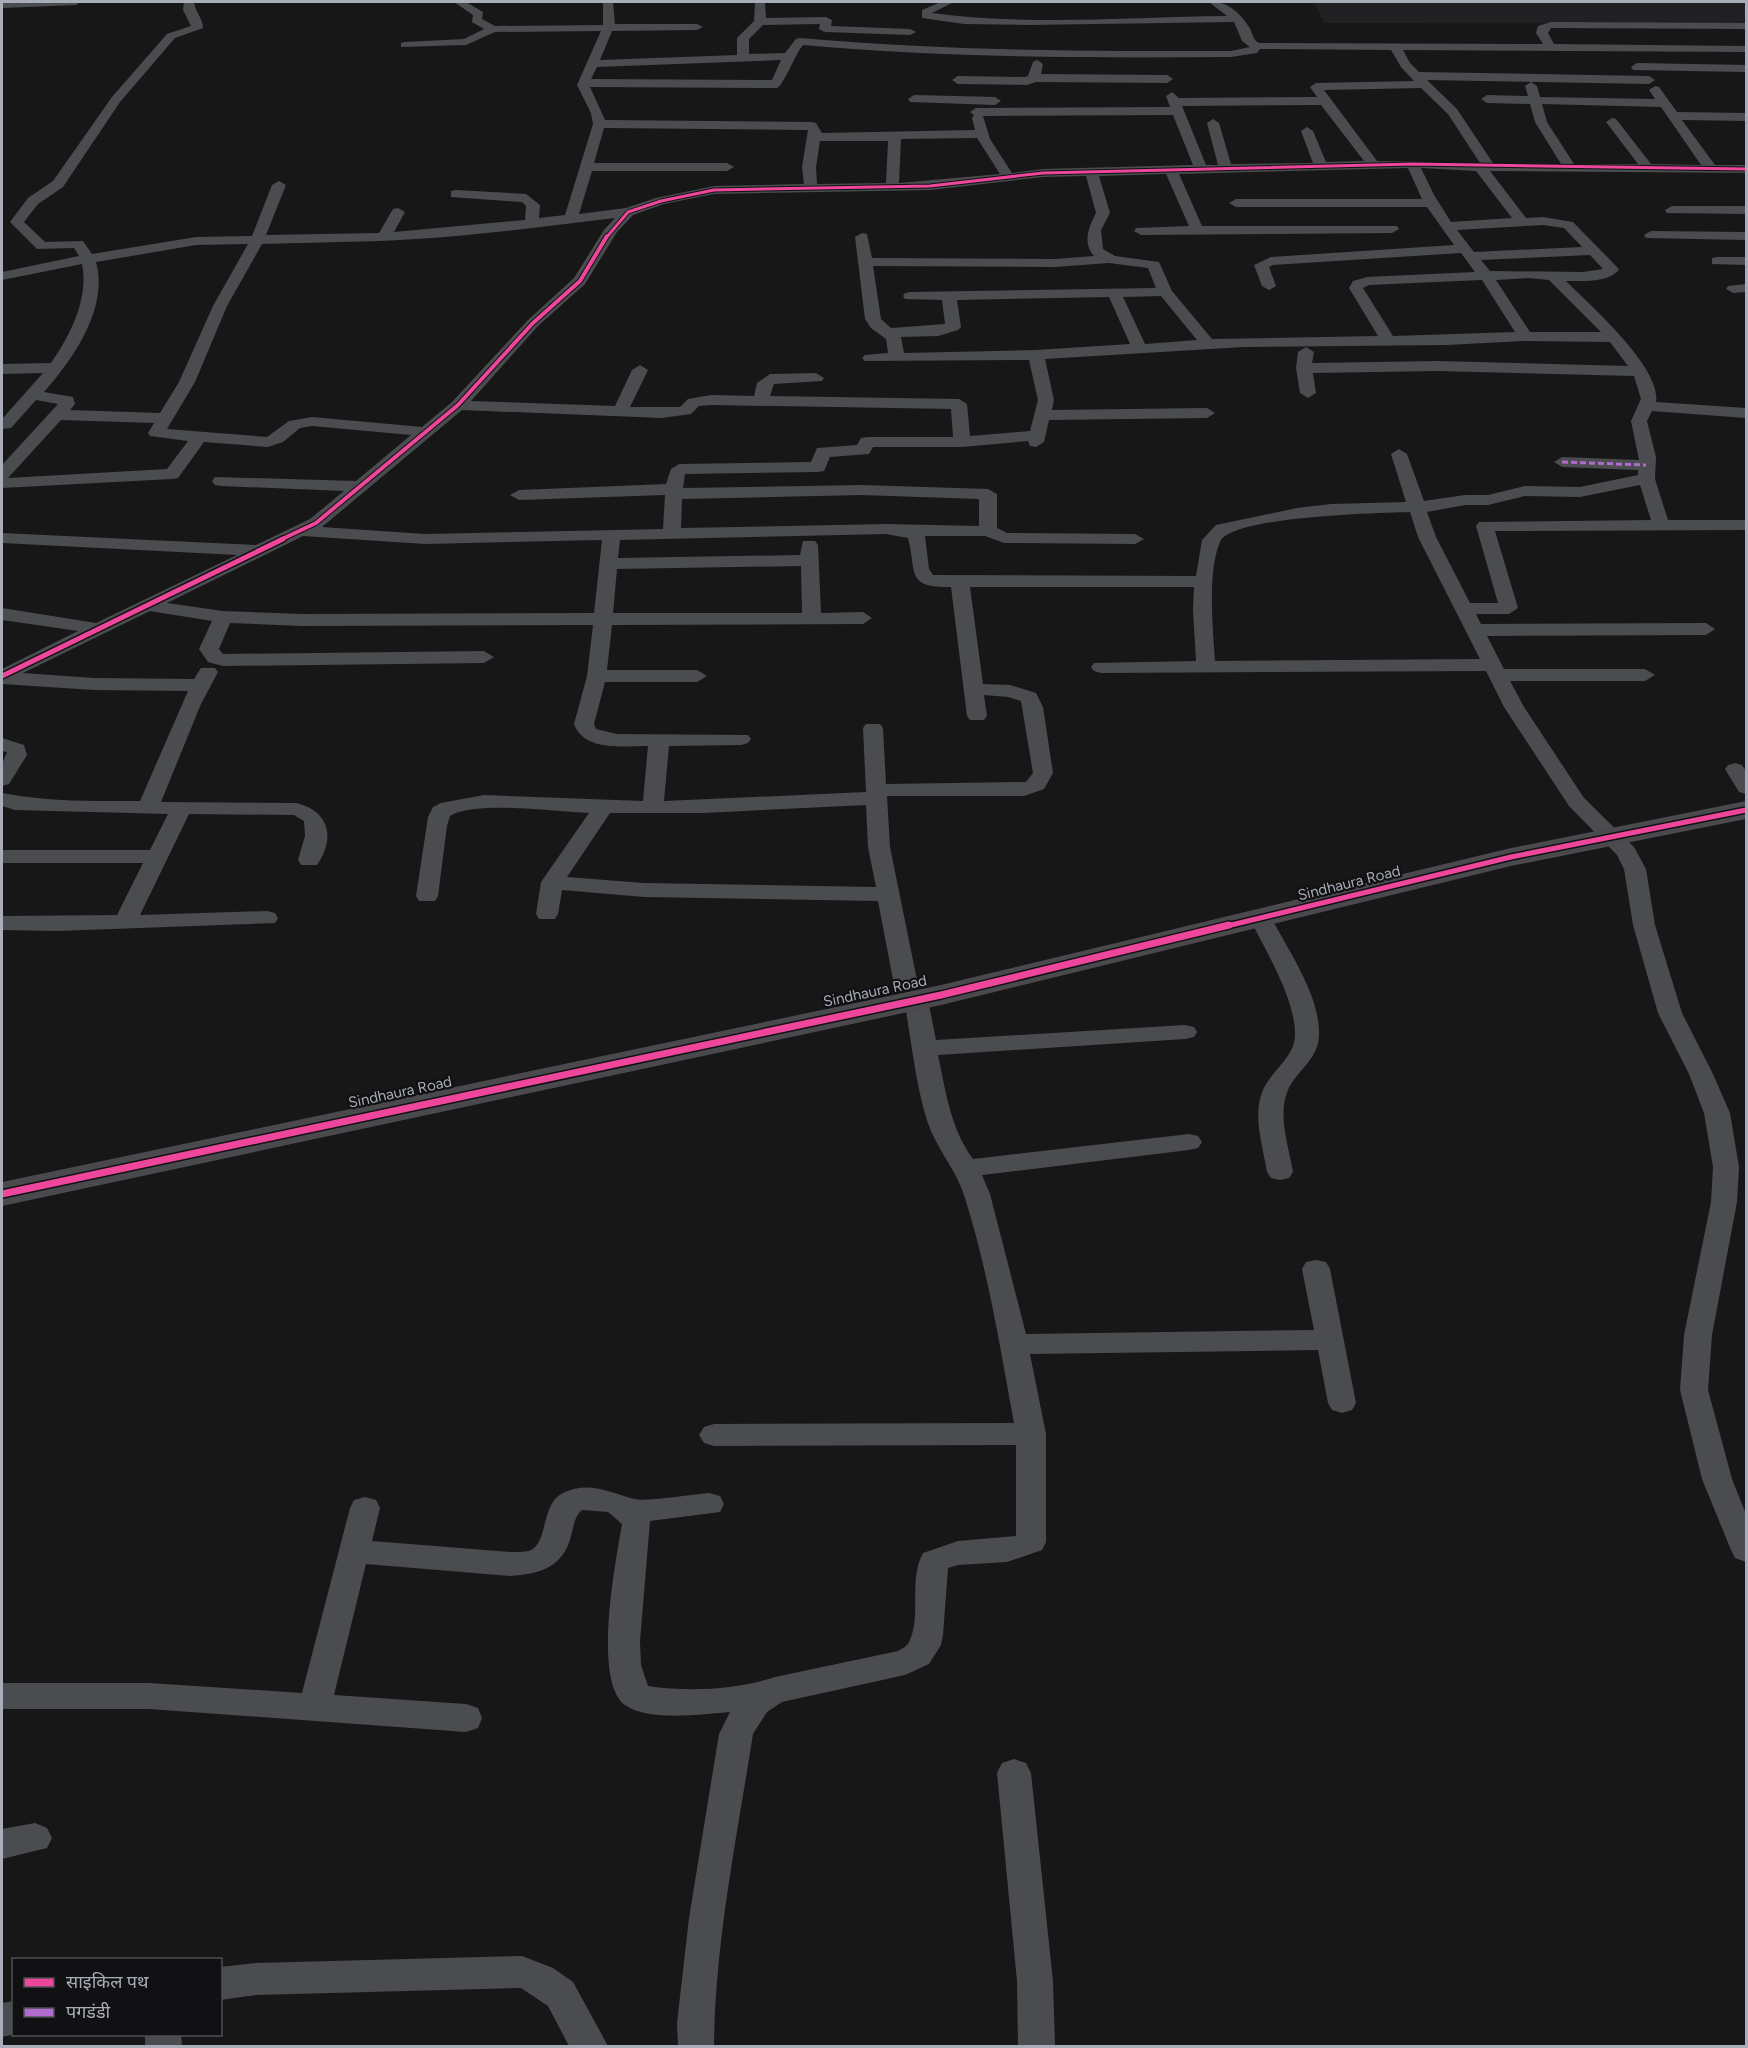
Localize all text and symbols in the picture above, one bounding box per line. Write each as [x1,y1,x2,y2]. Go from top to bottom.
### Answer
street label: Sindhaura Road [1296,862,1402,904]
street label: Sindhaura Road [822,971,928,1011]
street label: Sindhaura Road [347,1072,453,1112]
legend [12,1958,222,2036]
text: साइकिल पथ [66,1971,149,1993]
text: पगडंडी [66,2001,111,2023]

